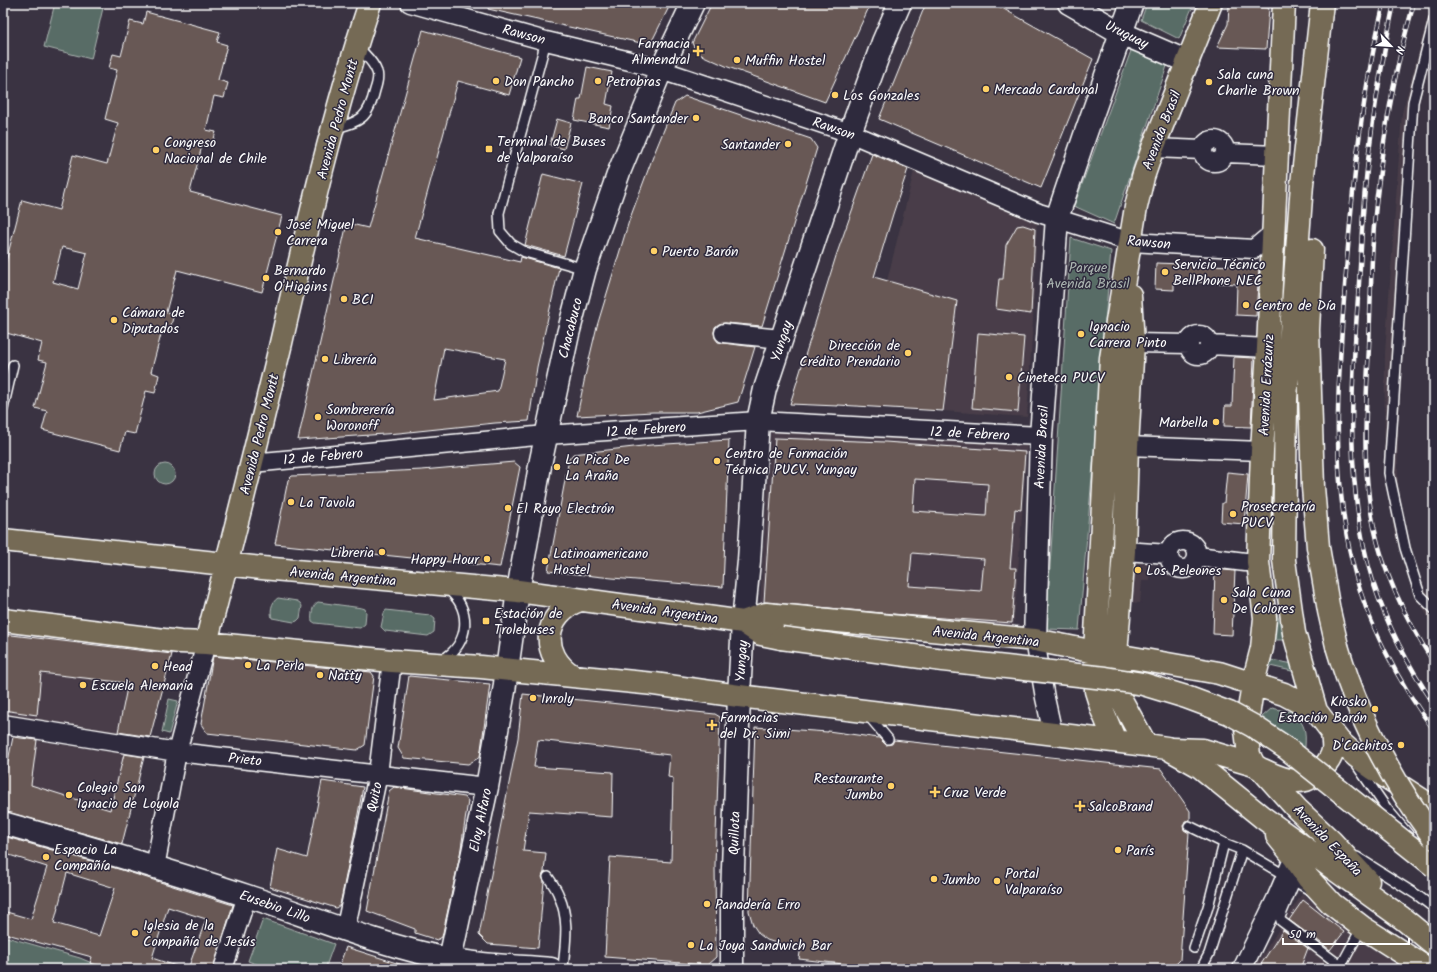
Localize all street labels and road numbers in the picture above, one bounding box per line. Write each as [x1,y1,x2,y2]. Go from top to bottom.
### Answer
street label: Uruguay [1101,15,1153,55]
street label: Rawson [500,19,548,51]
street label: Avenida Pedro Montt [311,56,365,182]
street label: Avenida Brasil [1137,87,1187,173]
street label: Rawson [809,111,858,146]
street label: Rawson [1126,230,1172,256]
street label: Chacabuco [553,296,589,361]
street label: Yungay [765,318,799,365]
street label: Avenida Errázuriz [1253,334,1281,436]
street label: Avenida Pedro Montt [234,371,286,497]
street label: Avenida Brasil [1029,404,1055,489]
street label: 12 de Febrero [605,416,687,444]
street label: 12 de Febrero [929,421,1010,447]
street label: 12 de Febrero [282,443,364,471]
street label: Avenida Argentina [289,561,397,593]
street label: Avenida Argentina [610,594,719,630]
street label: Avenida Argentina [932,620,1040,654]
street label: Yungay [730,639,754,683]
street label: Prieto [227,747,263,773]
street label: Quito [361,780,389,815]
street label: Eloy Alfaro [463,786,498,854]
street label: Avenida España [1287,800,1367,881]
street label: Quillota [723,811,747,856]
street label: Eusebio Lillo [236,884,313,929]

